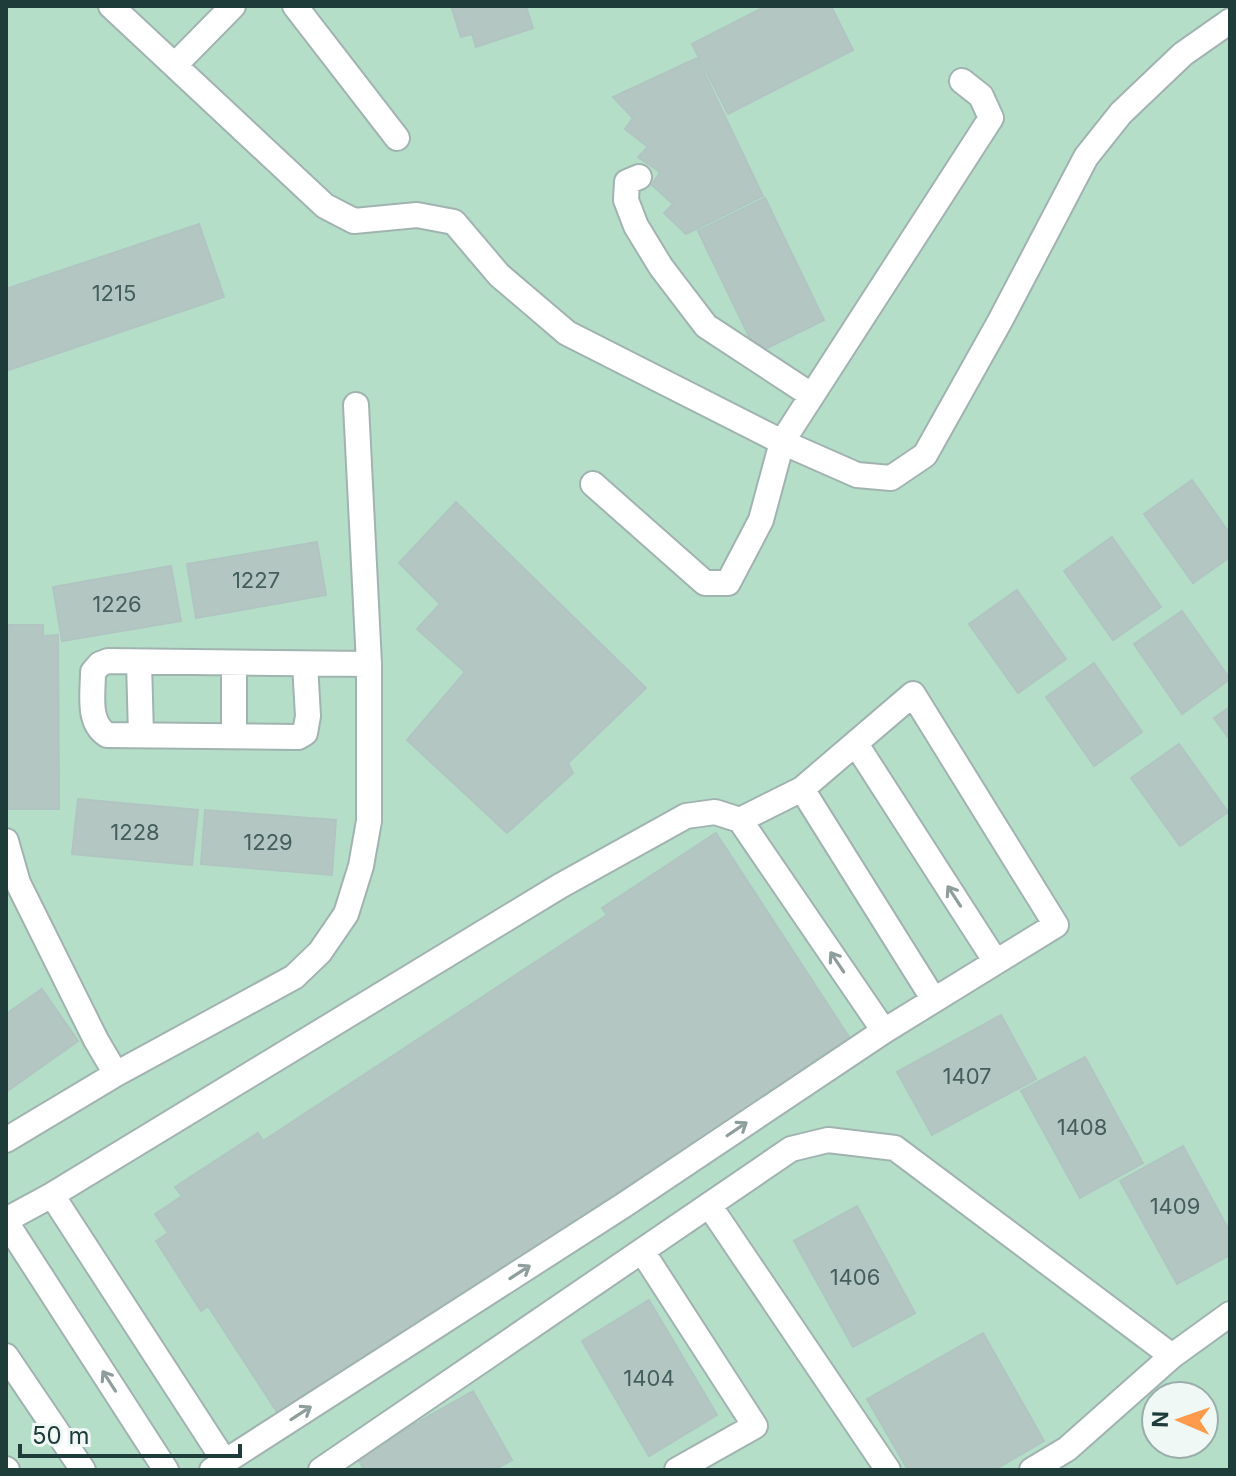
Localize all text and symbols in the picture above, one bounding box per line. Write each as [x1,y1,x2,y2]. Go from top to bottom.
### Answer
house number: 1215 [92,280,136,306]
house number: 1227 [232,567,280,593]
house number: 1226 [92,591,142,617]
house number: 1228 [110,819,160,845]
house number: 1229 [243,829,293,855]
one-way arrow [946,885,962,908]
one-way arrow [828,951,845,973]
house number: 1407 [942,1063,992,1089]
house number: 1408 [1057,1114,1107,1140]
one-way arrow [726,1121,748,1137]
house number: 1409 [1150,1193,1200,1219]
one-way arrow [508,1264,531,1280]
house number: 1406 [830,1264,880,1290]
house number: 1404 [623,1365,675,1391]
one-way arrow [100,1370,116,1393]
north arrow [1140,1380,1220,1460]
one-way arrow [290,1404,312,1421]
scale bar [20,1408,240,1458]
text: N [1147,1410,1173,1428]
text: 50 m [32,1421,90,1450]

